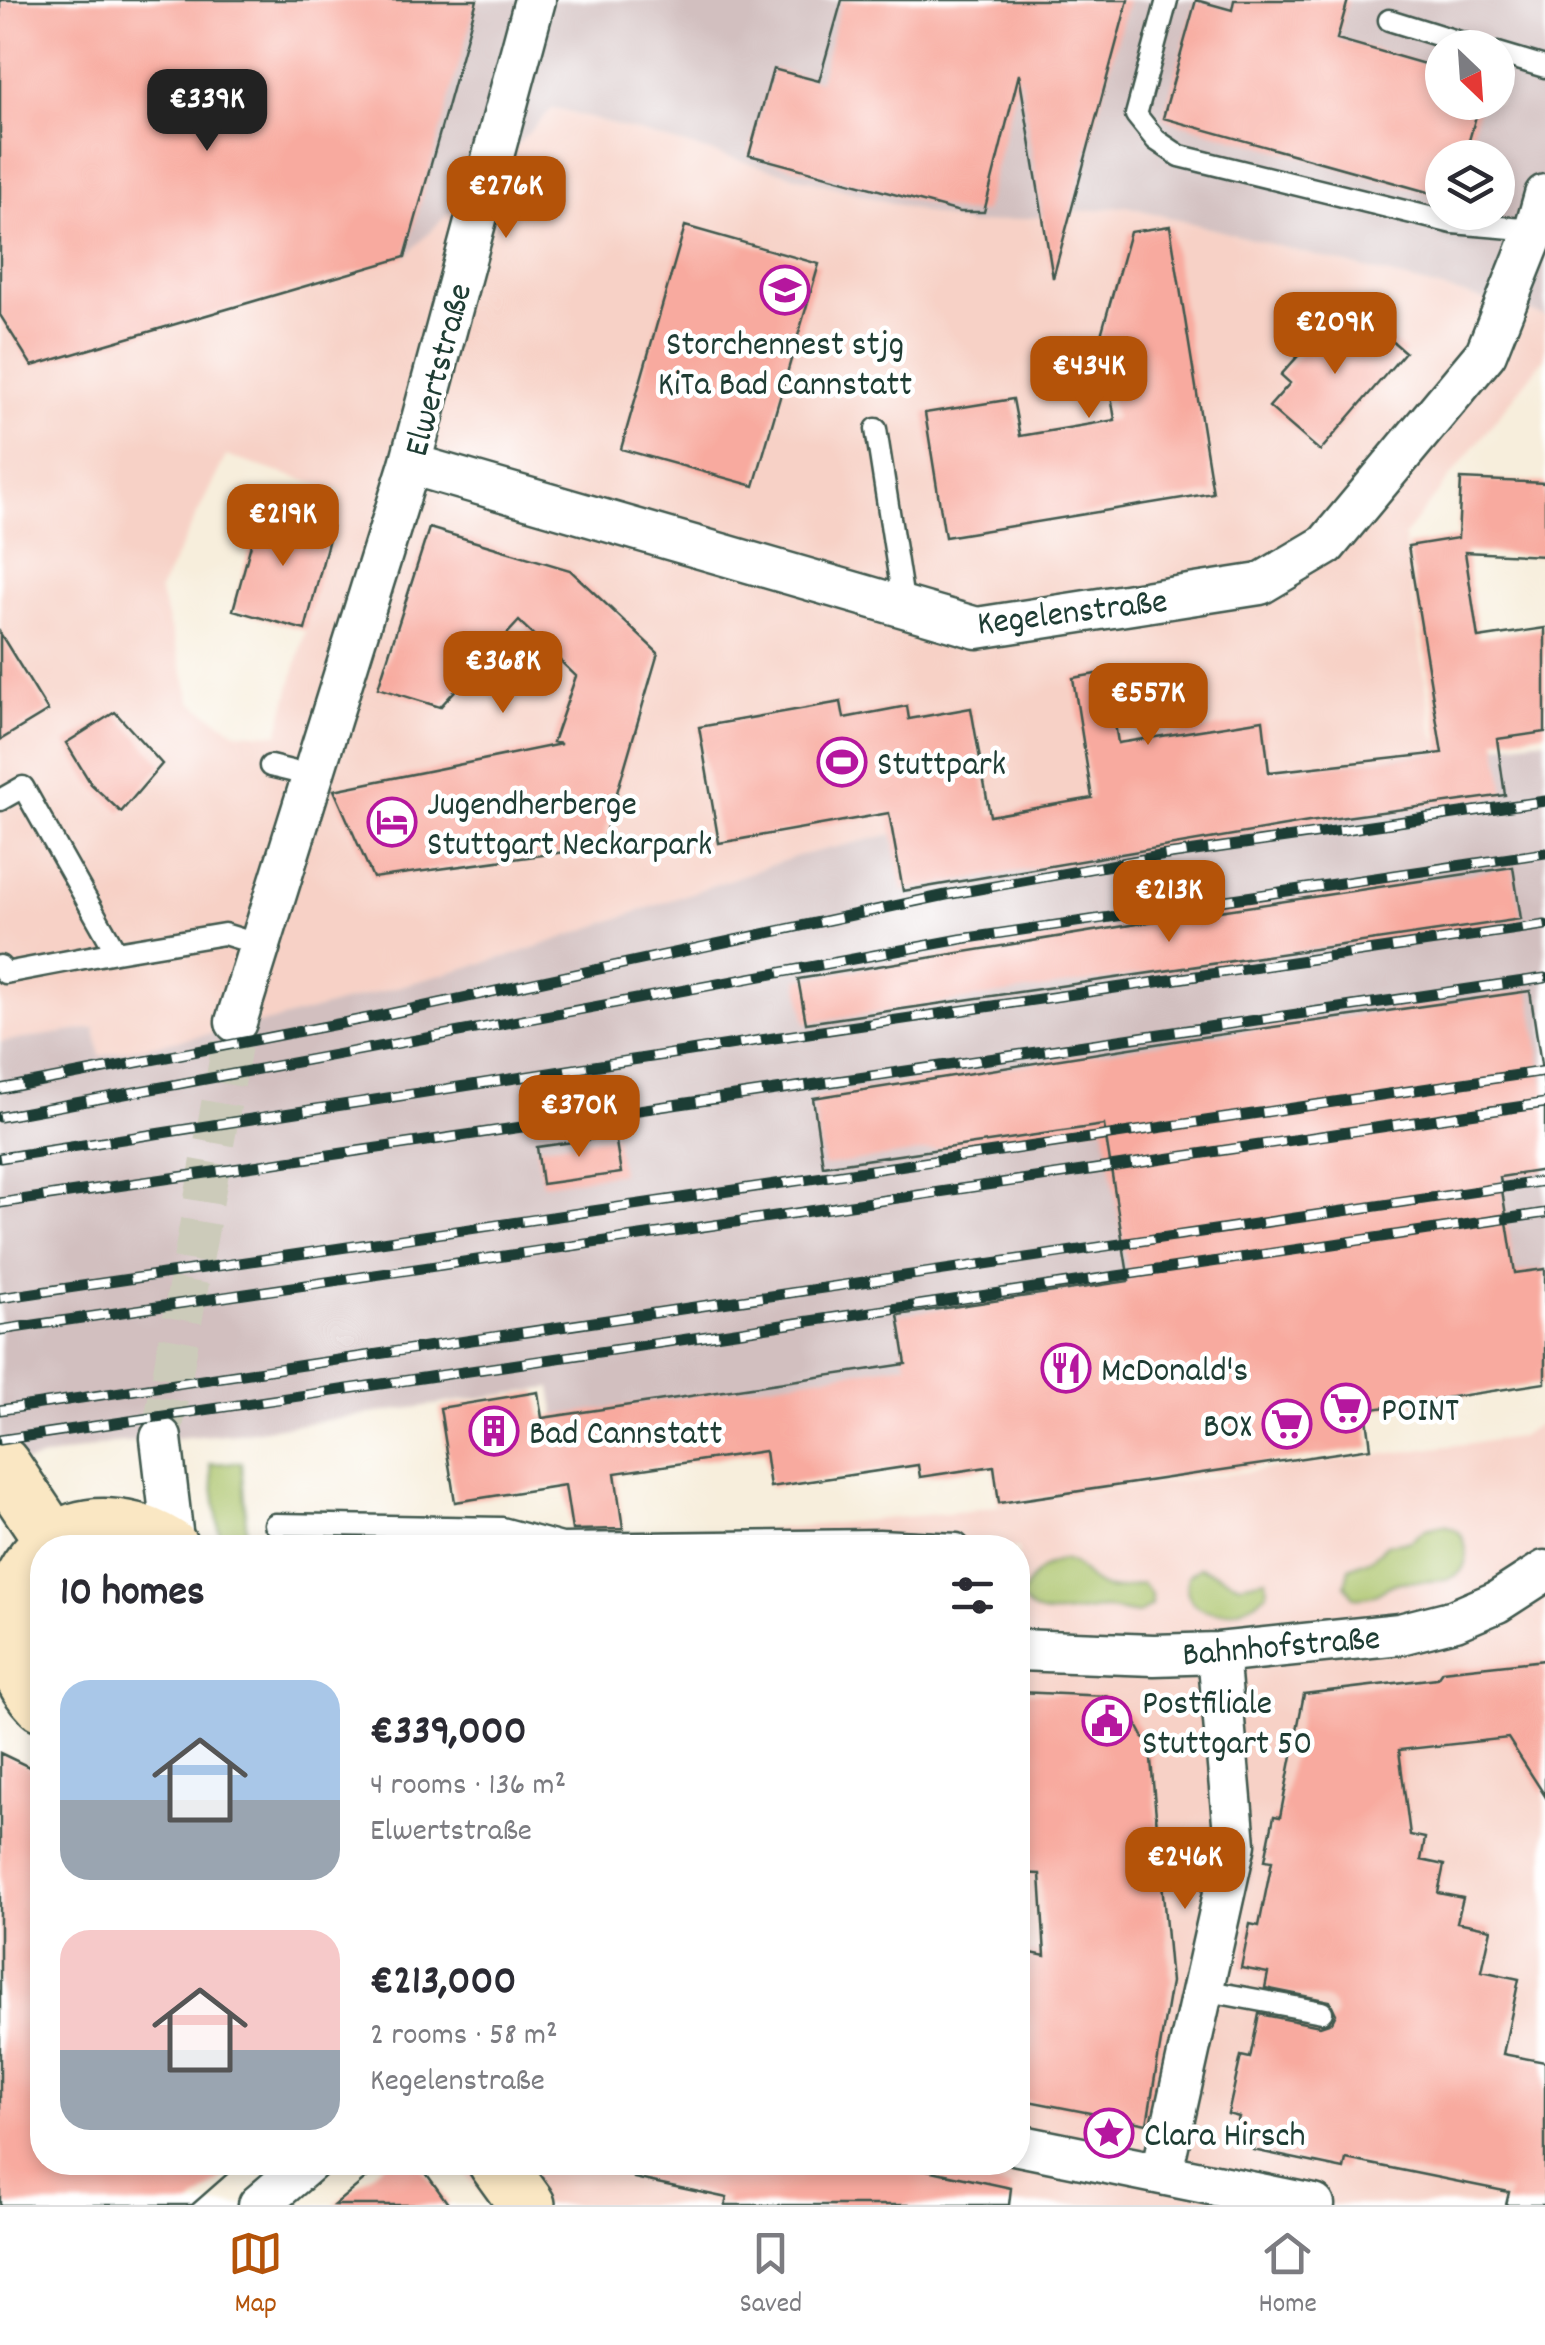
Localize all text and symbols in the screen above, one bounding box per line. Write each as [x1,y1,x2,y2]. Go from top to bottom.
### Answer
north arrow [1425,30,1515,120]
map controls [1425,30,1515,230]
pin: €339K [137,69,277,154]
text: €339K [169,78,245,124]
button: layers [1425,140,1515,230]
pin: €276K [436,156,576,241]
text: €276K [469,165,543,211]
school or university icon: Storchennest stjg KiTa Bad Cannstatt [759,264,811,316]
street label: Elwertstraße [394,278,488,462]
pin: €209K [1265,292,1405,377]
text: €209K [1296,301,1374,347]
place label: Storchennest stjg KiTa Bad Cannstatt [658,322,912,412]
pin: €434K [1019,336,1159,421]
text: €434K [1052,345,1126,391]
pin: €219K [213,484,353,569]
text: €219K [249,493,317,539]
street label: Kegelenstraße [975,578,1171,651]
pin: €368K [433,631,573,716]
text: €368K [465,640,541,686]
pin: €557K [1078,663,1218,748]
text: €557K [1111,672,1185,718]
sports icon: Stuttpark [816,736,868,788]
place label: Stuttpark [877,742,1006,792]
place label: Jugendherberge Stuttgart Neckarpark [427,782,712,872]
hotel icon: Jugendherberge Stuttgart Neckarpark [366,796,418,848]
pin: €213K [1099,860,1239,945]
text: €213K [1135,869,1203,915]
pin: €370K [509,1075,649,1160]
text: €370K [541,1084,617,1130]
restaurant icon: McDonald's [1040,1342,1092,1394]
place label: McDonald's [1101,1348,1248,1398]
supermarket icon: POINT [1320,1382,1372,1434]
place label: POINT [1381,1388,1459,1438]
supermarket icon: BOX [1261,1398,1313,1450]
place label: BOX [1203,1404,1252,1454]
building icon: Bad Cannstatt [468,1405,520,1457]
place label: Bad Cannstatt [529,1411,722,1461]
text: 10 homes [60,1565,205,1625]
icon: filters [945,1568,1000,1623]
street label: Bahnhofstraße [1181,1615,1382,1683]
place label: Postfiliale Stuttgart 50 [1142,1681,1312,1771]
public building icon: Postfiliale Stuttgart 50 [1081,1695,1133,1747]
text: €339,000 [370,1704,527,1764]
icon: home [140,1720,260,1840]
text: 4 rooms · 136 m² [370,1764,566,1810]
text: Elwertstraße [370,1810,532,1856]
pin: €246K [1115,1827,1255,1912]
text: €246K [1147,1836,1223,1882]
text: €213,000 [370,1954,516,2014]
icon: home [140,1970,260,2090]
text: 2 rooms · 58 m² [370,2014,558,2060]
text: Kegelenstraße [370,2060,545,2106]
place icon: Clara Hirsch [1083,2107,1135,2159]
place label: Clara Hirsch [1144,2113,1306,2163]
tab: Map [228,2226,283,2326]
tab: Saved [740,2226,802,2326]
tab: Home [1258,2226,1317,2326]

